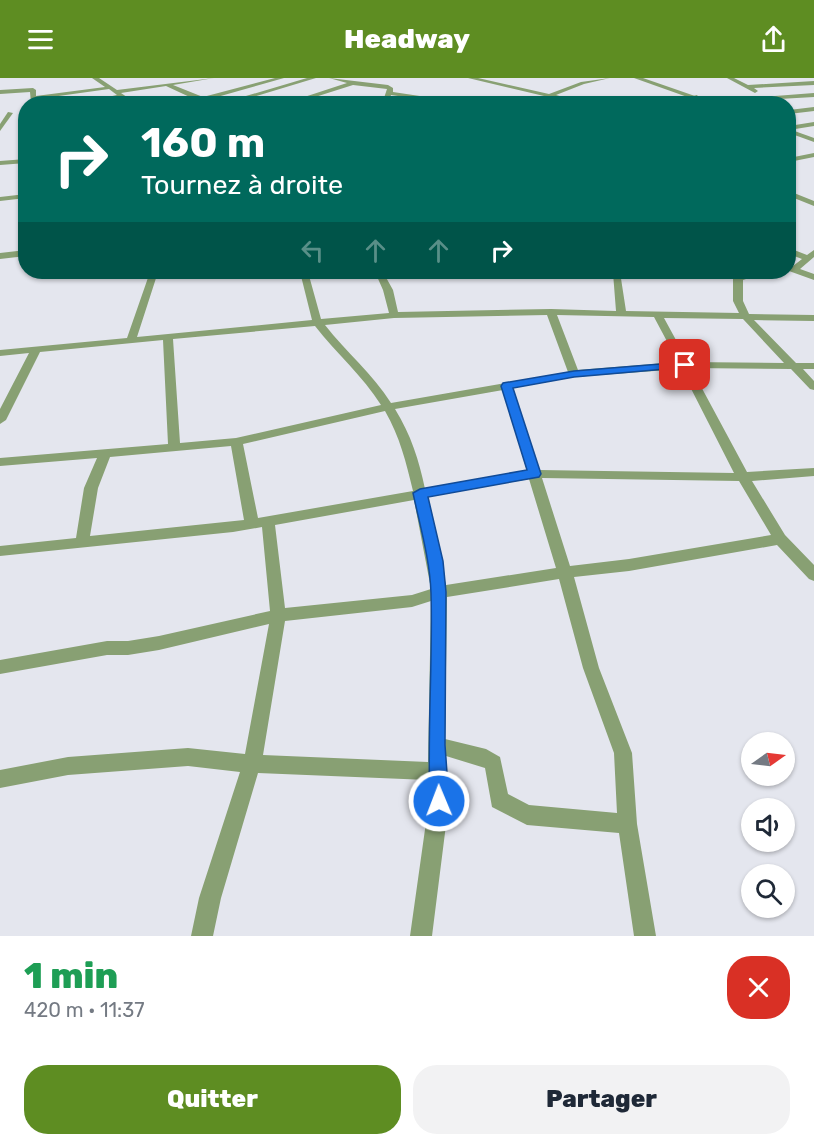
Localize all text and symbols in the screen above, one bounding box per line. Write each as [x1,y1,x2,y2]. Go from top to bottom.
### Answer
icon: menu [24,23,57,56]
text: Headway [344,23,470,55]
icon: share [757,23,790,56]
text: 160 m [141,118,265,168]
icon: right [42,120,120,198]
text: Tournez à droite [141,169,343,201]
icon: left [296,234,329,267]
icon: ahead [359,234,392,267]
icon: ahead [422,234,455,267]
icon: right [485,234,518,267]
pin [659,339,710,390]
icon: arrive [668,348,701,381]
north arrow [741,732,795,786]
map controls [741,732,795,918]
position arrow [407,769,471,833]
button: sound [741,798,795,852]
button: search [741,864,795,918]
text: 1 min [24,954,118,997]
button: close [727,956,790,1019]
text: 420 m · 11:37 [24,998,144,1022]
button: Quitter [24,1065,401,1134]
button: Partager [413,1065,790,1134]

